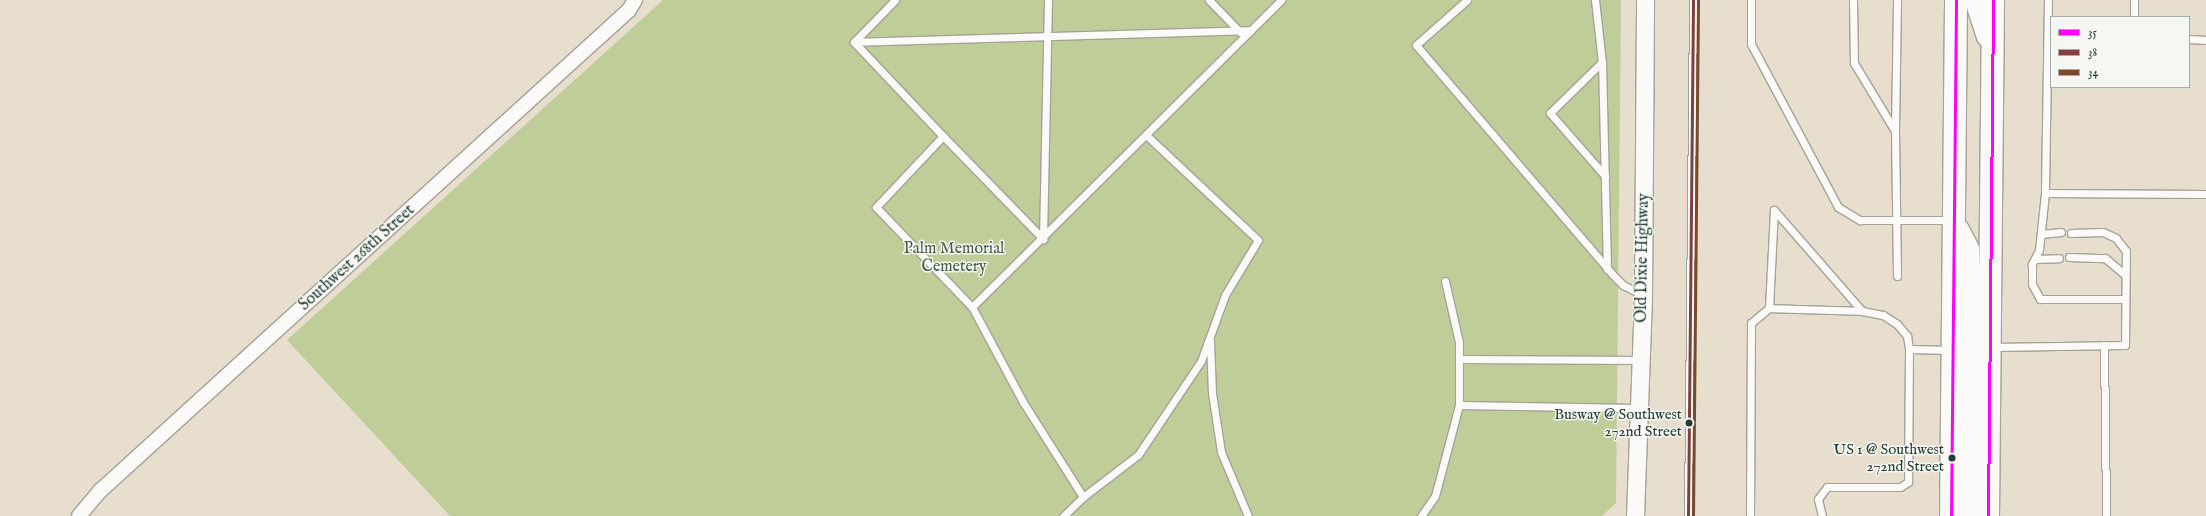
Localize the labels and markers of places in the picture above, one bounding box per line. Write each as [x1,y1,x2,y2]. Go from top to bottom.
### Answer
place label: Busway @ Southwest 272nd Street [1554,405,1682,440]
marker: Busway @ Southwest 272nd Street [1684,418,1694,428]
place label: US 1 @ Southwest 272nd Street [1834,440,1944,475]
marker: US 1 @ Southwest 272nd Street [1947,453,1957,463]

